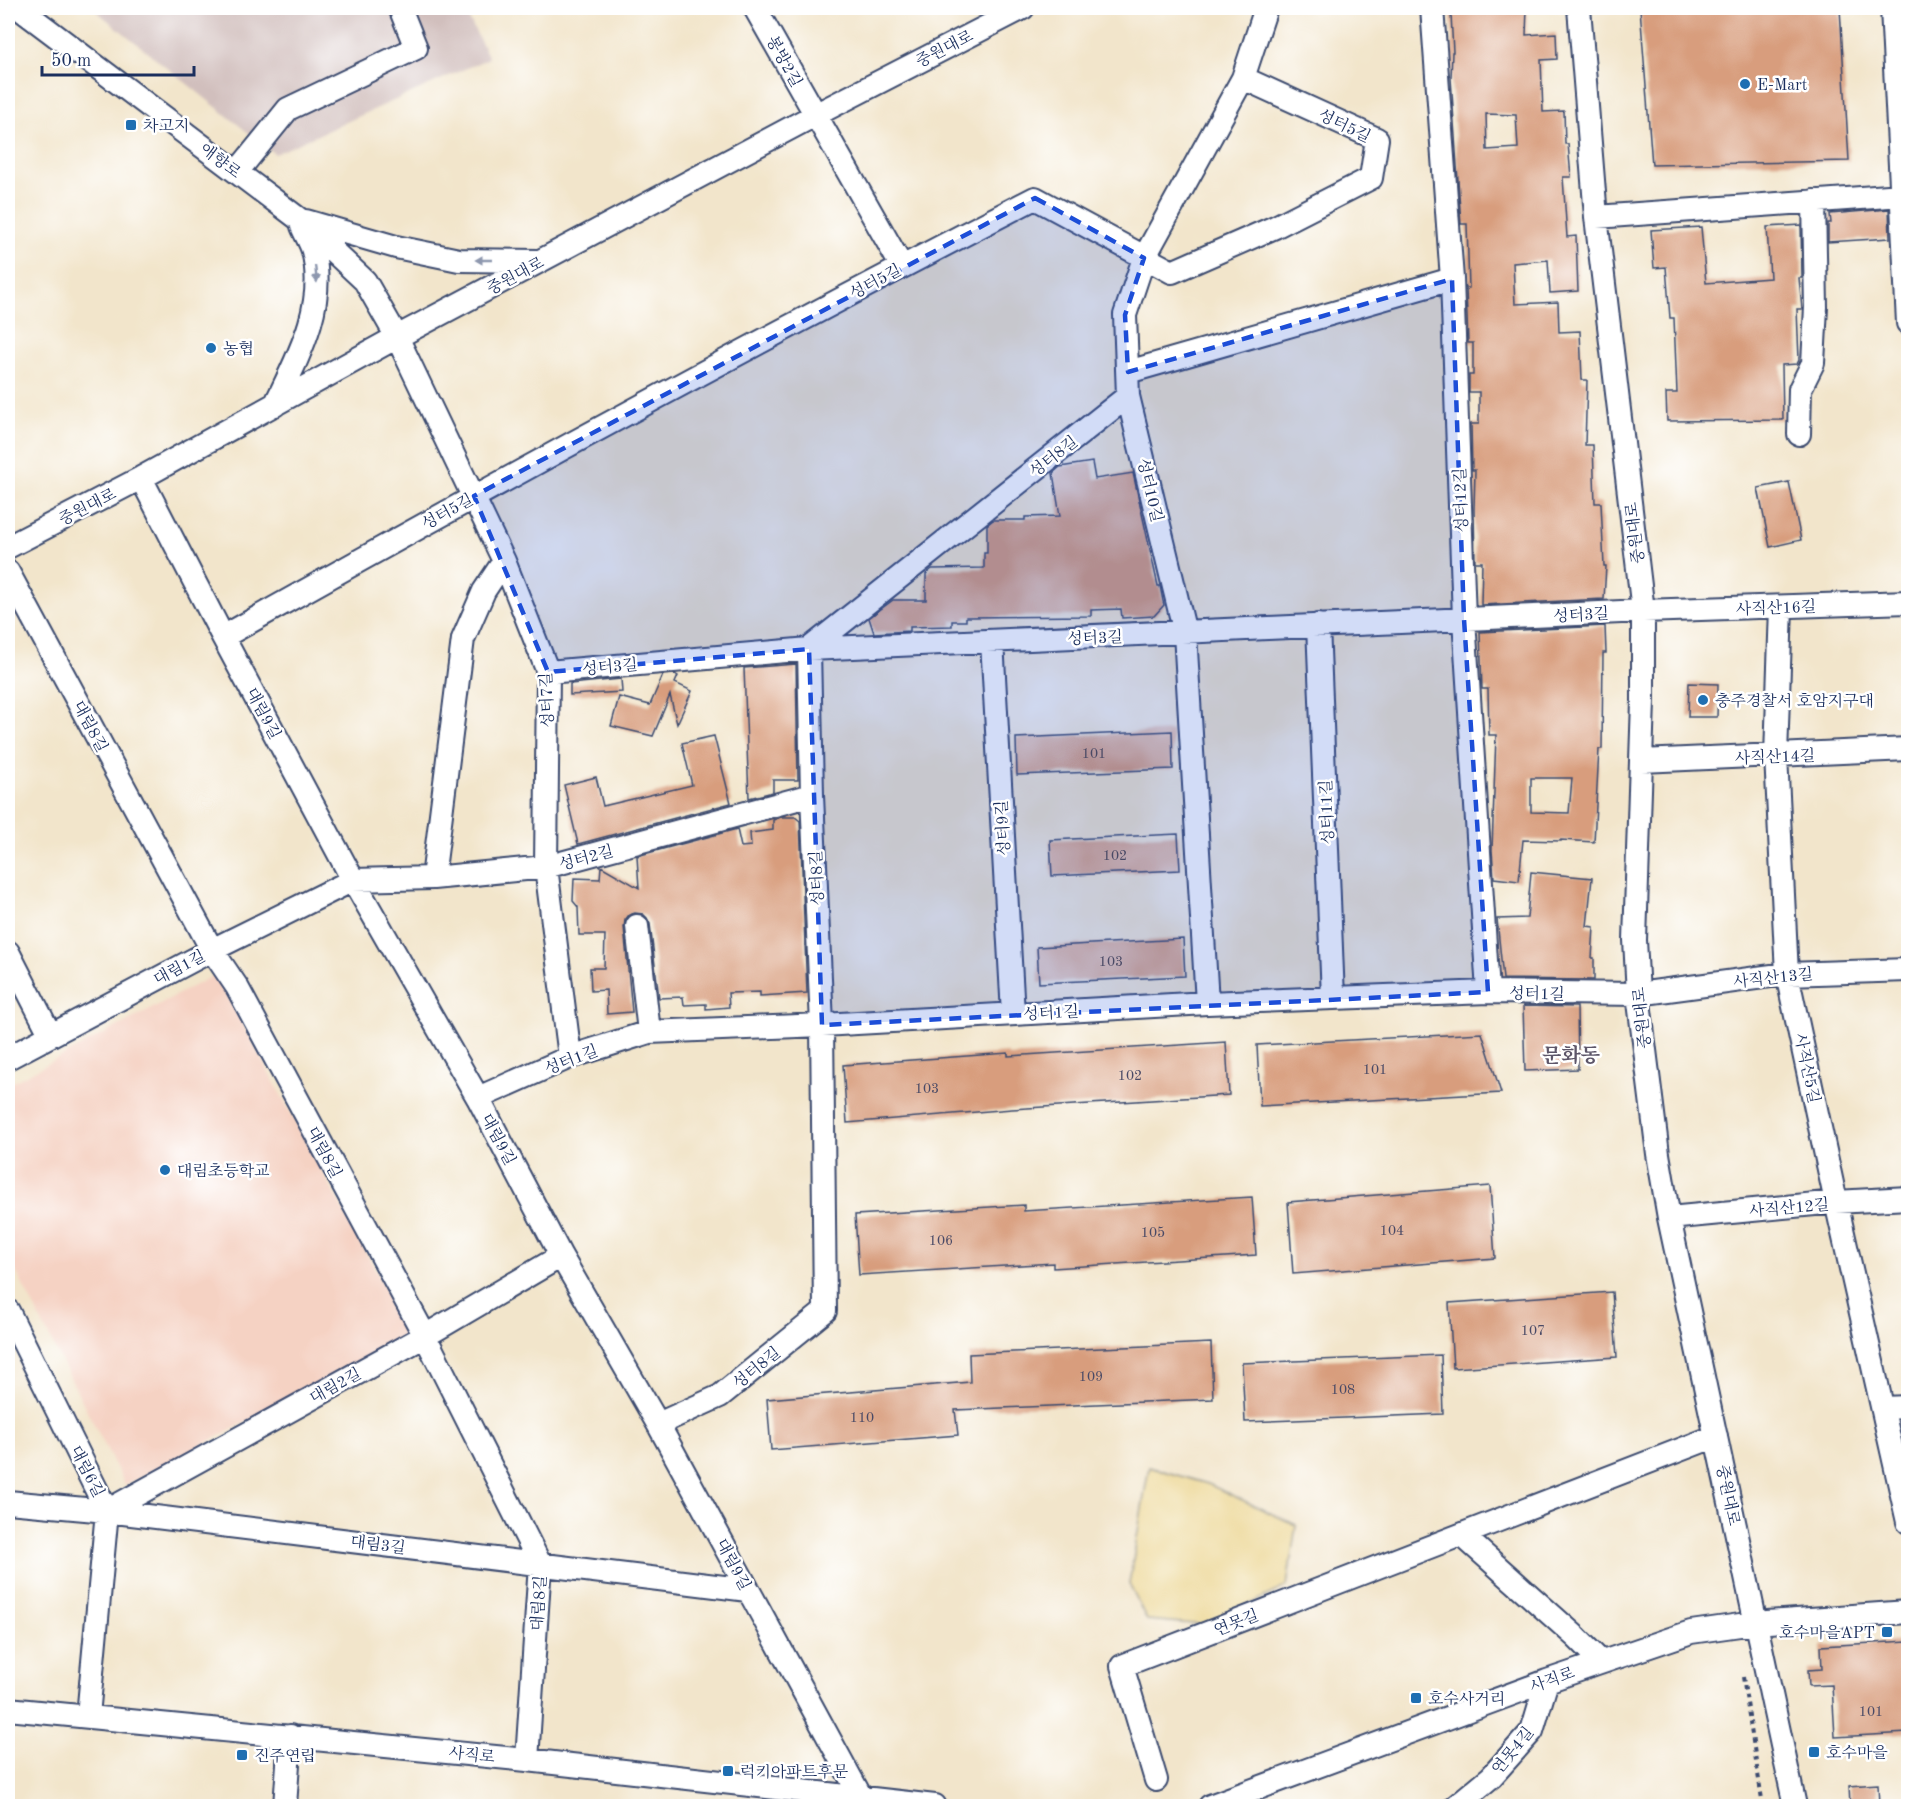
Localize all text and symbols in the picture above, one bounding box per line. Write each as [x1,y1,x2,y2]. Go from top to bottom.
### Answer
street label: 중원대로 [913,27,977,71]
street label: 봉방2길 [763,33,805,90]
scale bar [42,39,194,77]
text: 50 m [51,52,91,70]
marker: E-Mart [1738,77,1752,91]
place label: E-Mart [1757,78,1808,94]
street label: 성터5길 [1316,107,1373,146]
marker: 차고지 [124,118,138,132]
place label: 차고지 [143,118,189,135]
street label: 애향로 [196,140,244,182]
street label: 중원대로 [484,253,547,298]
one-way arrow [474,255,493,265]
street label: 성터5길 [847,262,904,303]
one-way arrow [311,265,321,284]
marker: 농협 [204,341,218,355]
place label: 농협 [223,341,254,358]
street label: 성터8길 [1027,433,1081,481]
street label: 성터10길 [1134,457,1165,524]
street label: 성터12길 [1452,467,1471,533]
street label: 중원대로 [56,485,120,529]
street label: 성터5길 [419,491,476,533]
street label: 중원대로 [1622,501,1648,565]
street label: 사직산16길 [1736,599,1817,618]
street label: 성터3길 [1553,606,1609,625]
street label: 성터3길 [1067,629,1123,648]
street label: 성터3길 [582,657,639,678]
street label: 성터7길 [538,672,557,728]
street label: 대림9길 [242,685,283,742]
place label: 충주경찰서 호암지구대 [1715,692,1874,710]
marker: 충주경찰서 호암지구대 [1696,693,1710,707]
street label: 대림8길 [69,698,110,755]
house number: 101 [1082,747,1106,761]
street label: 사직산14길 [1735,748,1816,767]
street label: 성터11길 [1318,779,1337,845]
street label: 성터9길 [994,800,1013,856]
street label: 성터2길 [557,843,615,874]
house number: 102 [1103,849,1127,863]
street label: 성터8길 [808,850,827,906]
street label: 대림1길 [151,948,208,989]
house number: 103 [1099,955,1123,969]
street label: 사직산13길 [1732,966,1814,991]
street label: 성터1길 [1509,986,1565,1003]
street label: 중원대로 [1630,986,1654,1050]
street label: 성터1길 [1023,1004,1079,1023]
street label: 사직산5길 [1791,1032,1822,1105]
street label: 성터1길 [543,1042,601,1078]
district label: 문화동 [1542,1044,1601,1067]
house number: 101 [1363,1063,1387,1077]
house number: 102 [1118,1069,1142,1083]
house number: 103 [915,1082,939,1096]
street label: 대림9길 [477,1111,518,1168]
street label: 대림8길 [303,1124,344,1181]
place label: 대림초등학교 [177,1162,270,1180]
marker: 대림초등학교 [158,1163,172,1177]
street label: 사직산12길 [1748,1197,1830,1220]
house number: 104 [1380,1224,1404,1238]
house number: 105 [1141,1226,1165,1240]
house number: 106 [929,1234,953,1248]
house number: 107 [1521,1324,1545,1338]
street label: 성터8길 [730,1344,784,1392]
street label: 대림2길 [307,1365,364,1407]
house number: 109 [1079,1370,1103,1384]
house number: 108 [1331,1383,1355,1397]
house number: 110 [850,1411,874,1425]
street label: 대림6길 [66,1443,107,1500]
street label: 중원대로 [1713,1463,1743,1528]
street label: 대림3길 [349,1534,406,1557]
street label: 대림9길 [712,1536,753,1593]
street label: 대림8길 [529,1575,550,1631]
street label: 연못길 [1211,1606,1261,1640]
place label: 호수마을APT [1779,1624,1875,1642]
marker: 호수마을APT [1880,1625,1894,1639]
street label: 사직로 [1528,1664,1578,1696]
place label: 호수사거리 [1428,1690,1505,1708]
marker: 호수사거리 [1409,1691,1423,1705]
house number: 101 [1859,1705,1883,1719]
street label: 연못4길 [1488,1723,1537,1778]
place label: 호수마을 [1826,1744,1888,1762]
street label: 사직로 [448,1745,496,1766]
marker: 호수마을 [1807,1745,1821,1759]
marker: 진주연립 [235,1748,249,1762]
place label: 진주연립 [254,1748,316,1765]
place label: 럭키아파트후문 [740,1763,849,1781]
marker: 럭키아파트후문 [721,1764,735,1778]

